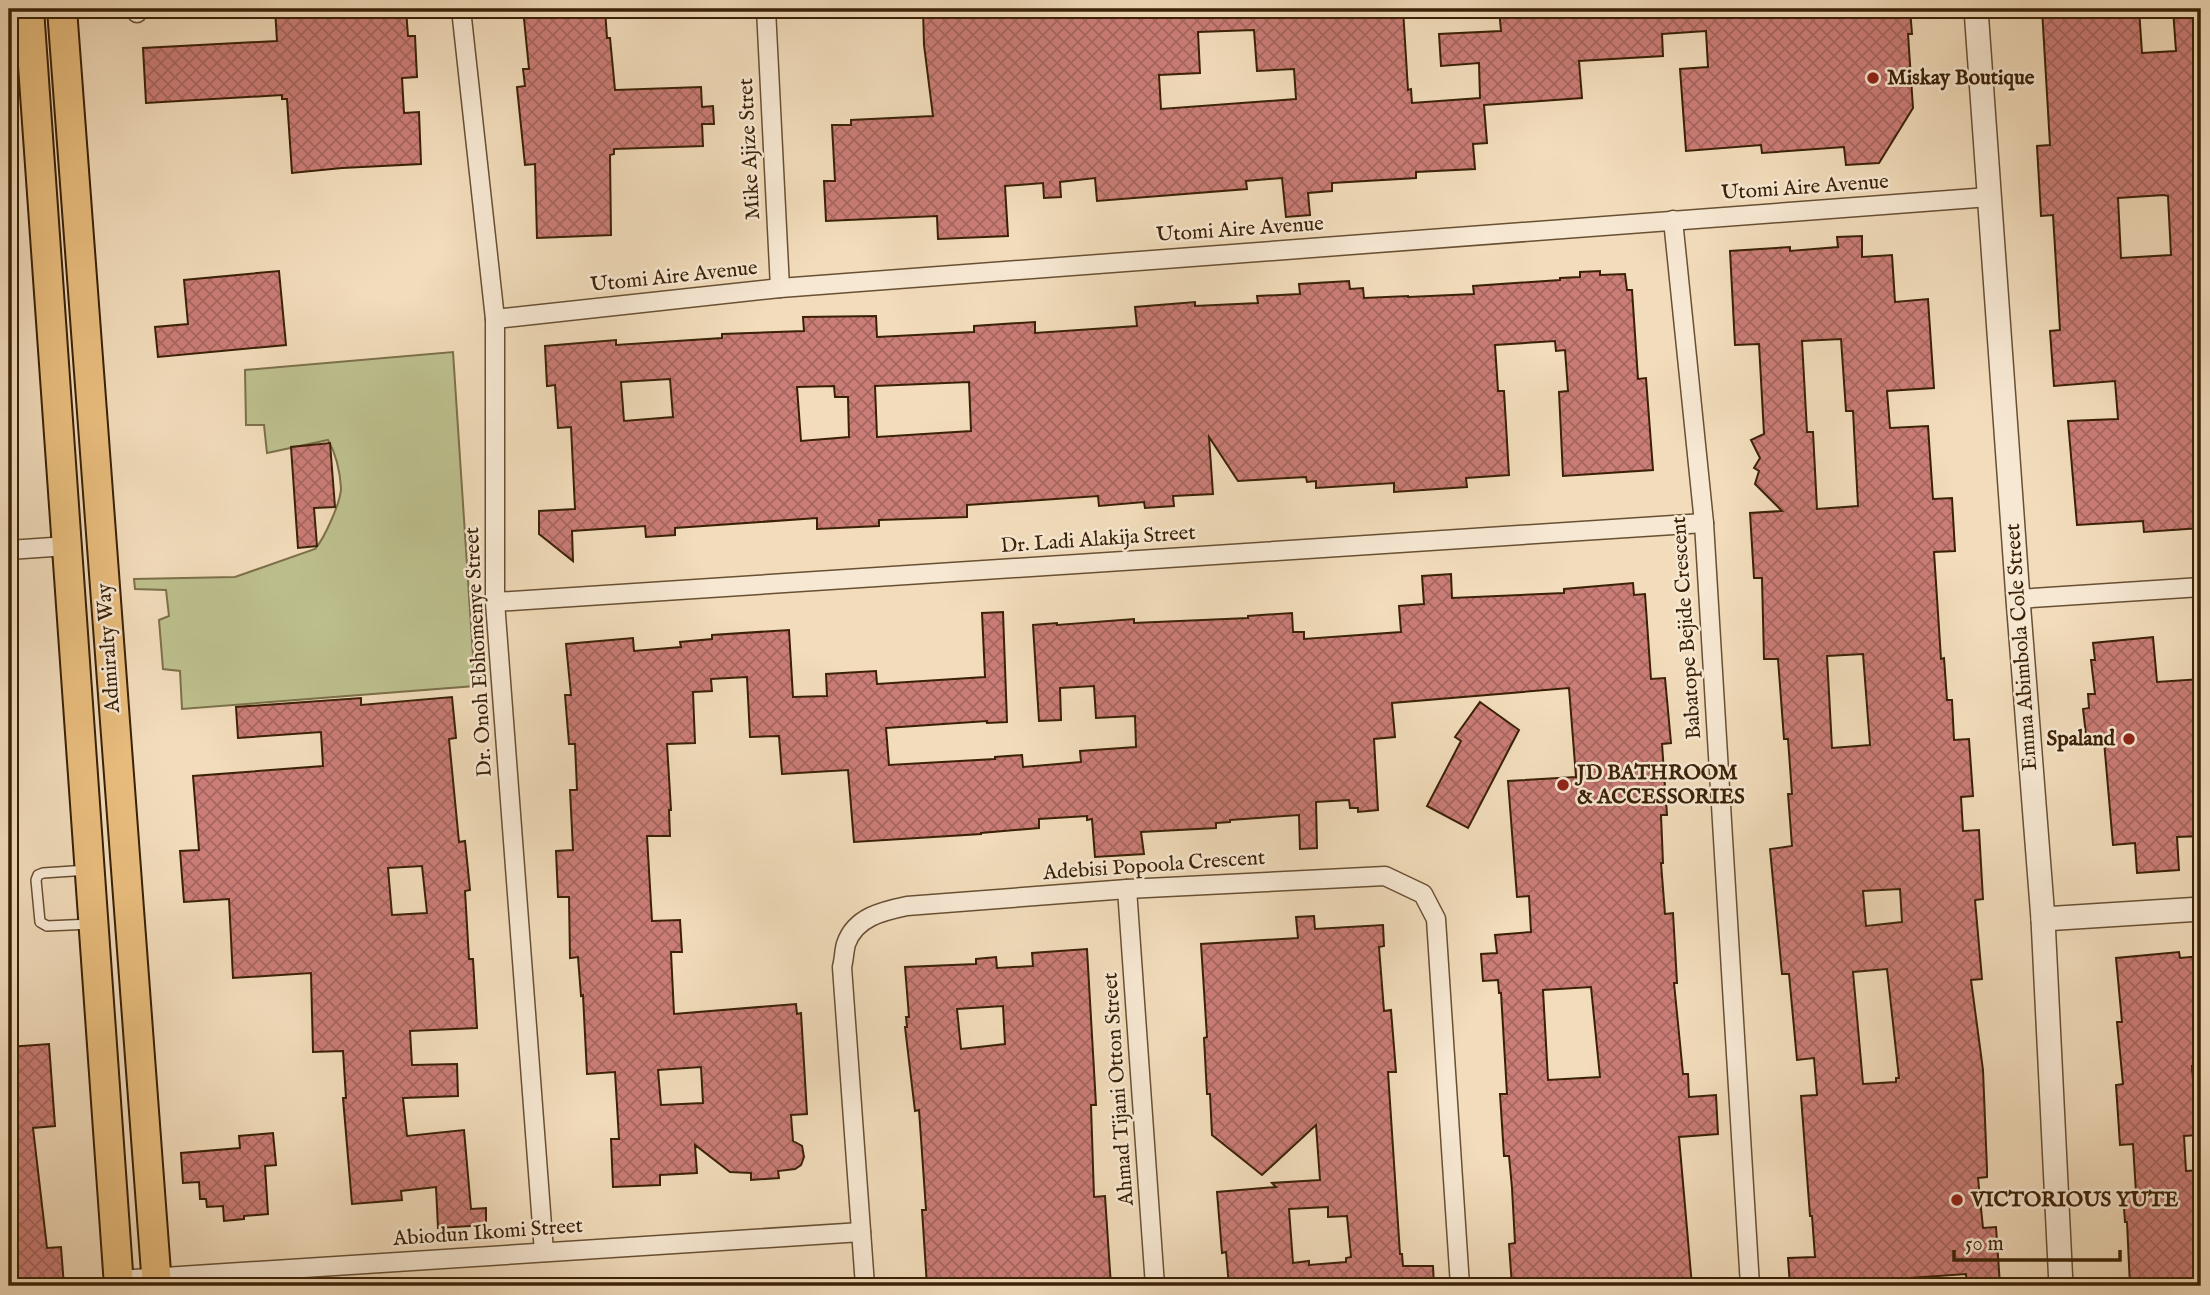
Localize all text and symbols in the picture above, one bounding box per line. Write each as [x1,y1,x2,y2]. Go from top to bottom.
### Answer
place label: Miskay Boutique [1887,65,2035,92]
marker: Miskay Boutique [1865,70,1881,86]
street label: Mike Ajize Stret [733,77,767,221]
street label: Utomi Aire Avenue [1720,169,1890,207]
street label: Utomi Aire Avenue [1155,211,1325,249]
street label: Utomi Aire Avenue [589,255,759,299]
street label: Babatope Bejide Crescent [1666,516,1708,740]
street label: Dr. Ladi Alakija Street [1000,520,1196,560]
street label: Emma Abimbola Cole Street [2000,522,2044,772]
street label: Dr. Onoh Ebhomenye Street [459,526,499,778]
street label: Admiralty Way [91,582,127,715]
place label: Spaland [2047,726,2116,753]
marker: Spaland [2121,731,2137,747]
place label: JD BATHROOM & ACCESSORIES [1574,760,1745,811]
marker: JD BATHROOM & ACCESSORIES [1555,777,1571,793]
street label: Adebisi Popoola Crescent [1041,845,1266,887]
street label: Ahmad Tijani Otton Street [1097,972,1141,1207]
place label: VICTORIOUS YUTE [1970,1187,2179,1214]
marker: VICTORIOUS YUTE [1949,1192,1965,1208]
street label: Abiodun Ikomi Street [391,1213,584,1253]
scale bar [1954,1218,2121,1262]
text: 50 m [1965,1231,2004,1258]

